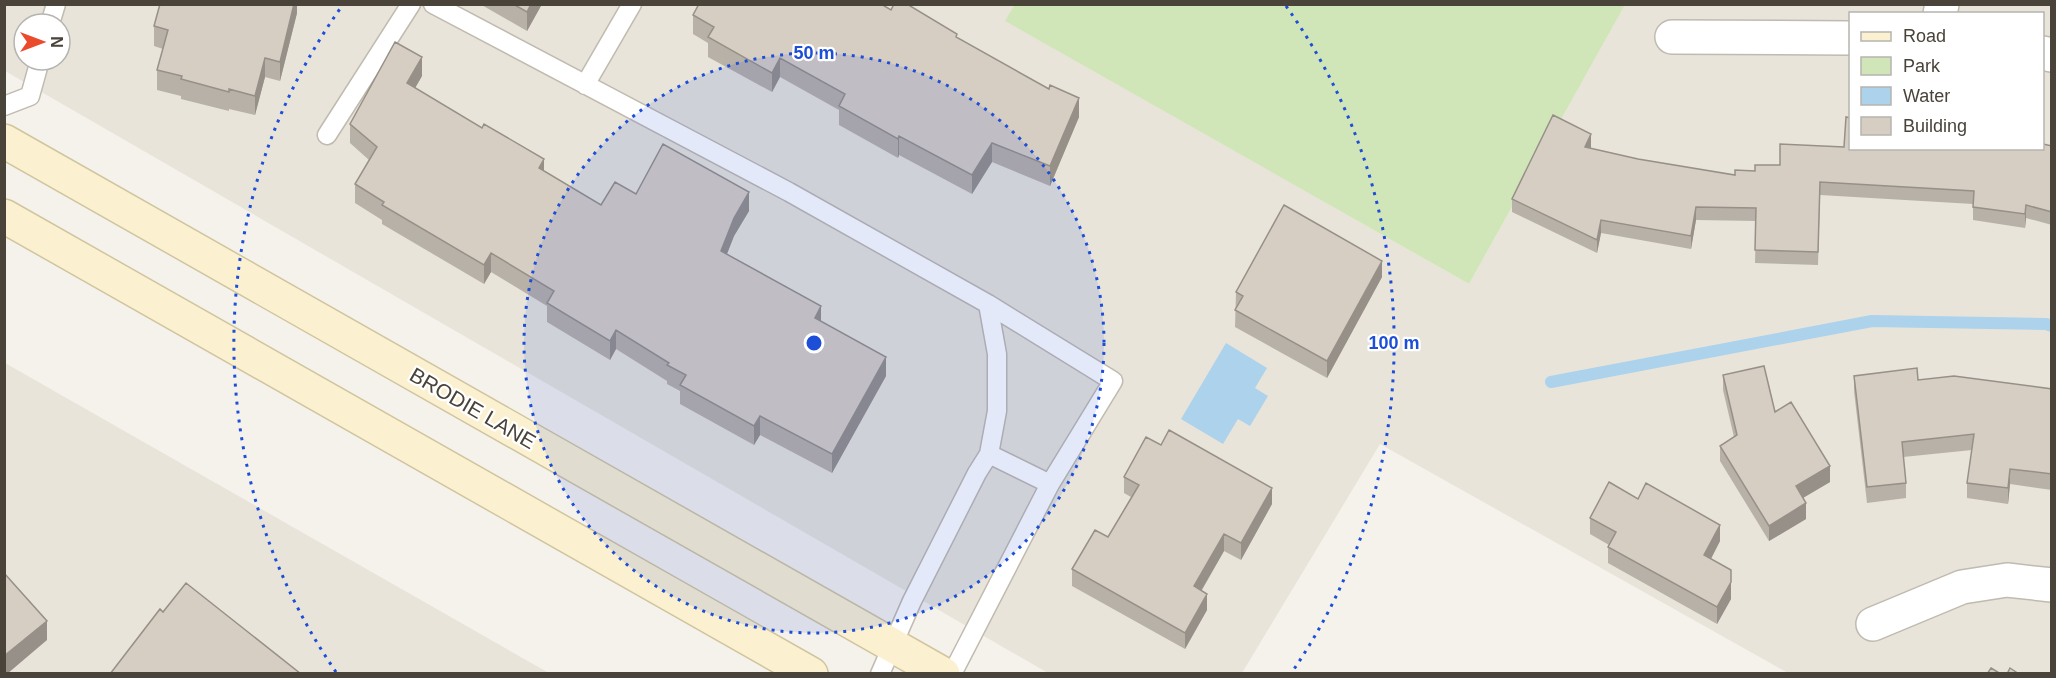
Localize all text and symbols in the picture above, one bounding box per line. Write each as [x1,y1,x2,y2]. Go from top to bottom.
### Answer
north arrow [12,12,72,72]
legend [1849,12,2044,150]
text: Road [1903,26,1946,46]
text: N [48,36,65,48]
text: 50 m [793,43,835,63]
text: Park [1903,56,1941,76]
text: Water [1903,86,1950,106]
text: Building [1903,116,1967,136]
centre of rings [804,333,824,353]
text: 100 m [1368,333,1420,353]
street label: BRODIE LANE [406,363,540,453]

